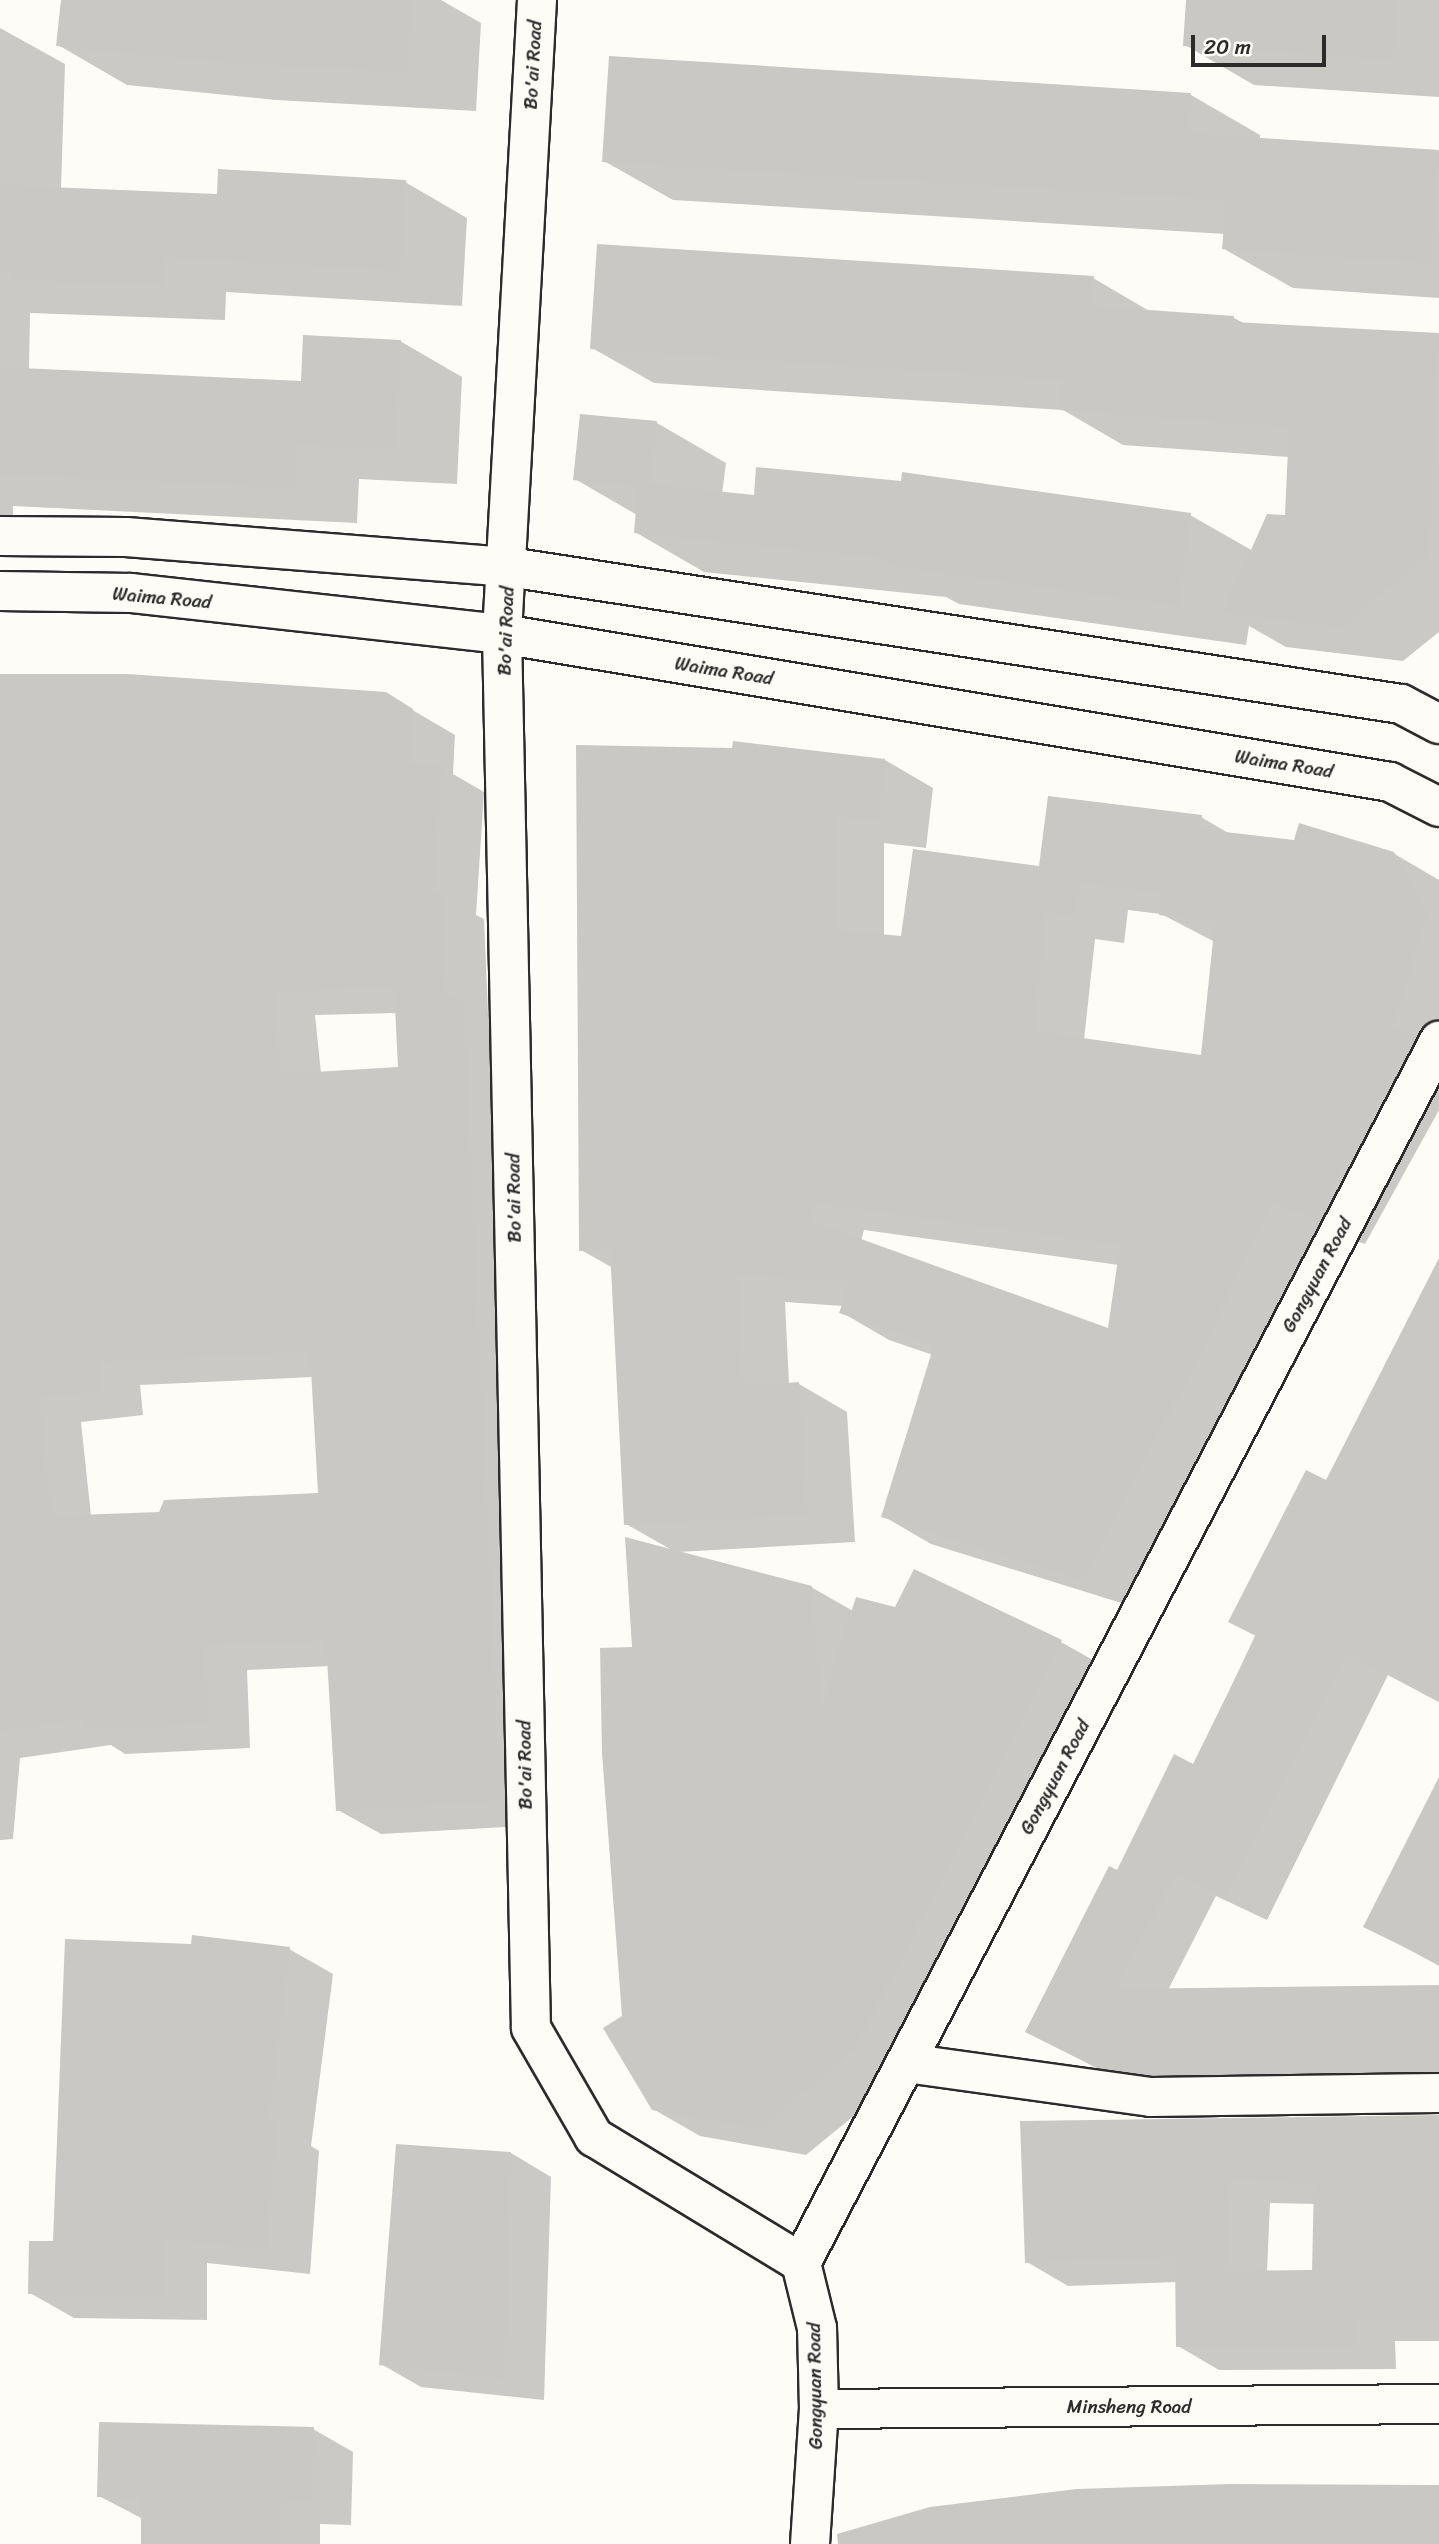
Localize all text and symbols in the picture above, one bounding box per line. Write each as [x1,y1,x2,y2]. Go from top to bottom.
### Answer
street label: Bo'ai Road [519,20,547,110]
scale bar [1194,21,1329,65]
text: 20 m [1204,28,1251,66]
street label: Waima Road [112,582,212,614]
street label: Bo'ai Road [493,586,519,676]
street label: Waima Road [673,652,775,690]
street label: Waima Road [1233,745,1335,783]
street label: Bo'ai Road [502,1153,526,1243]
street label: Gongyuan Road [1277,1214,1357,1336]
street label: Gongyuan Road [1015,1716,1095,1838]
street label: Bo'ai Road [513,1720,537,1810]
street label: Gongyuan Road [802,2322,828,2450]
street label: Minsheng Road [1067,2396,1191,2418]

